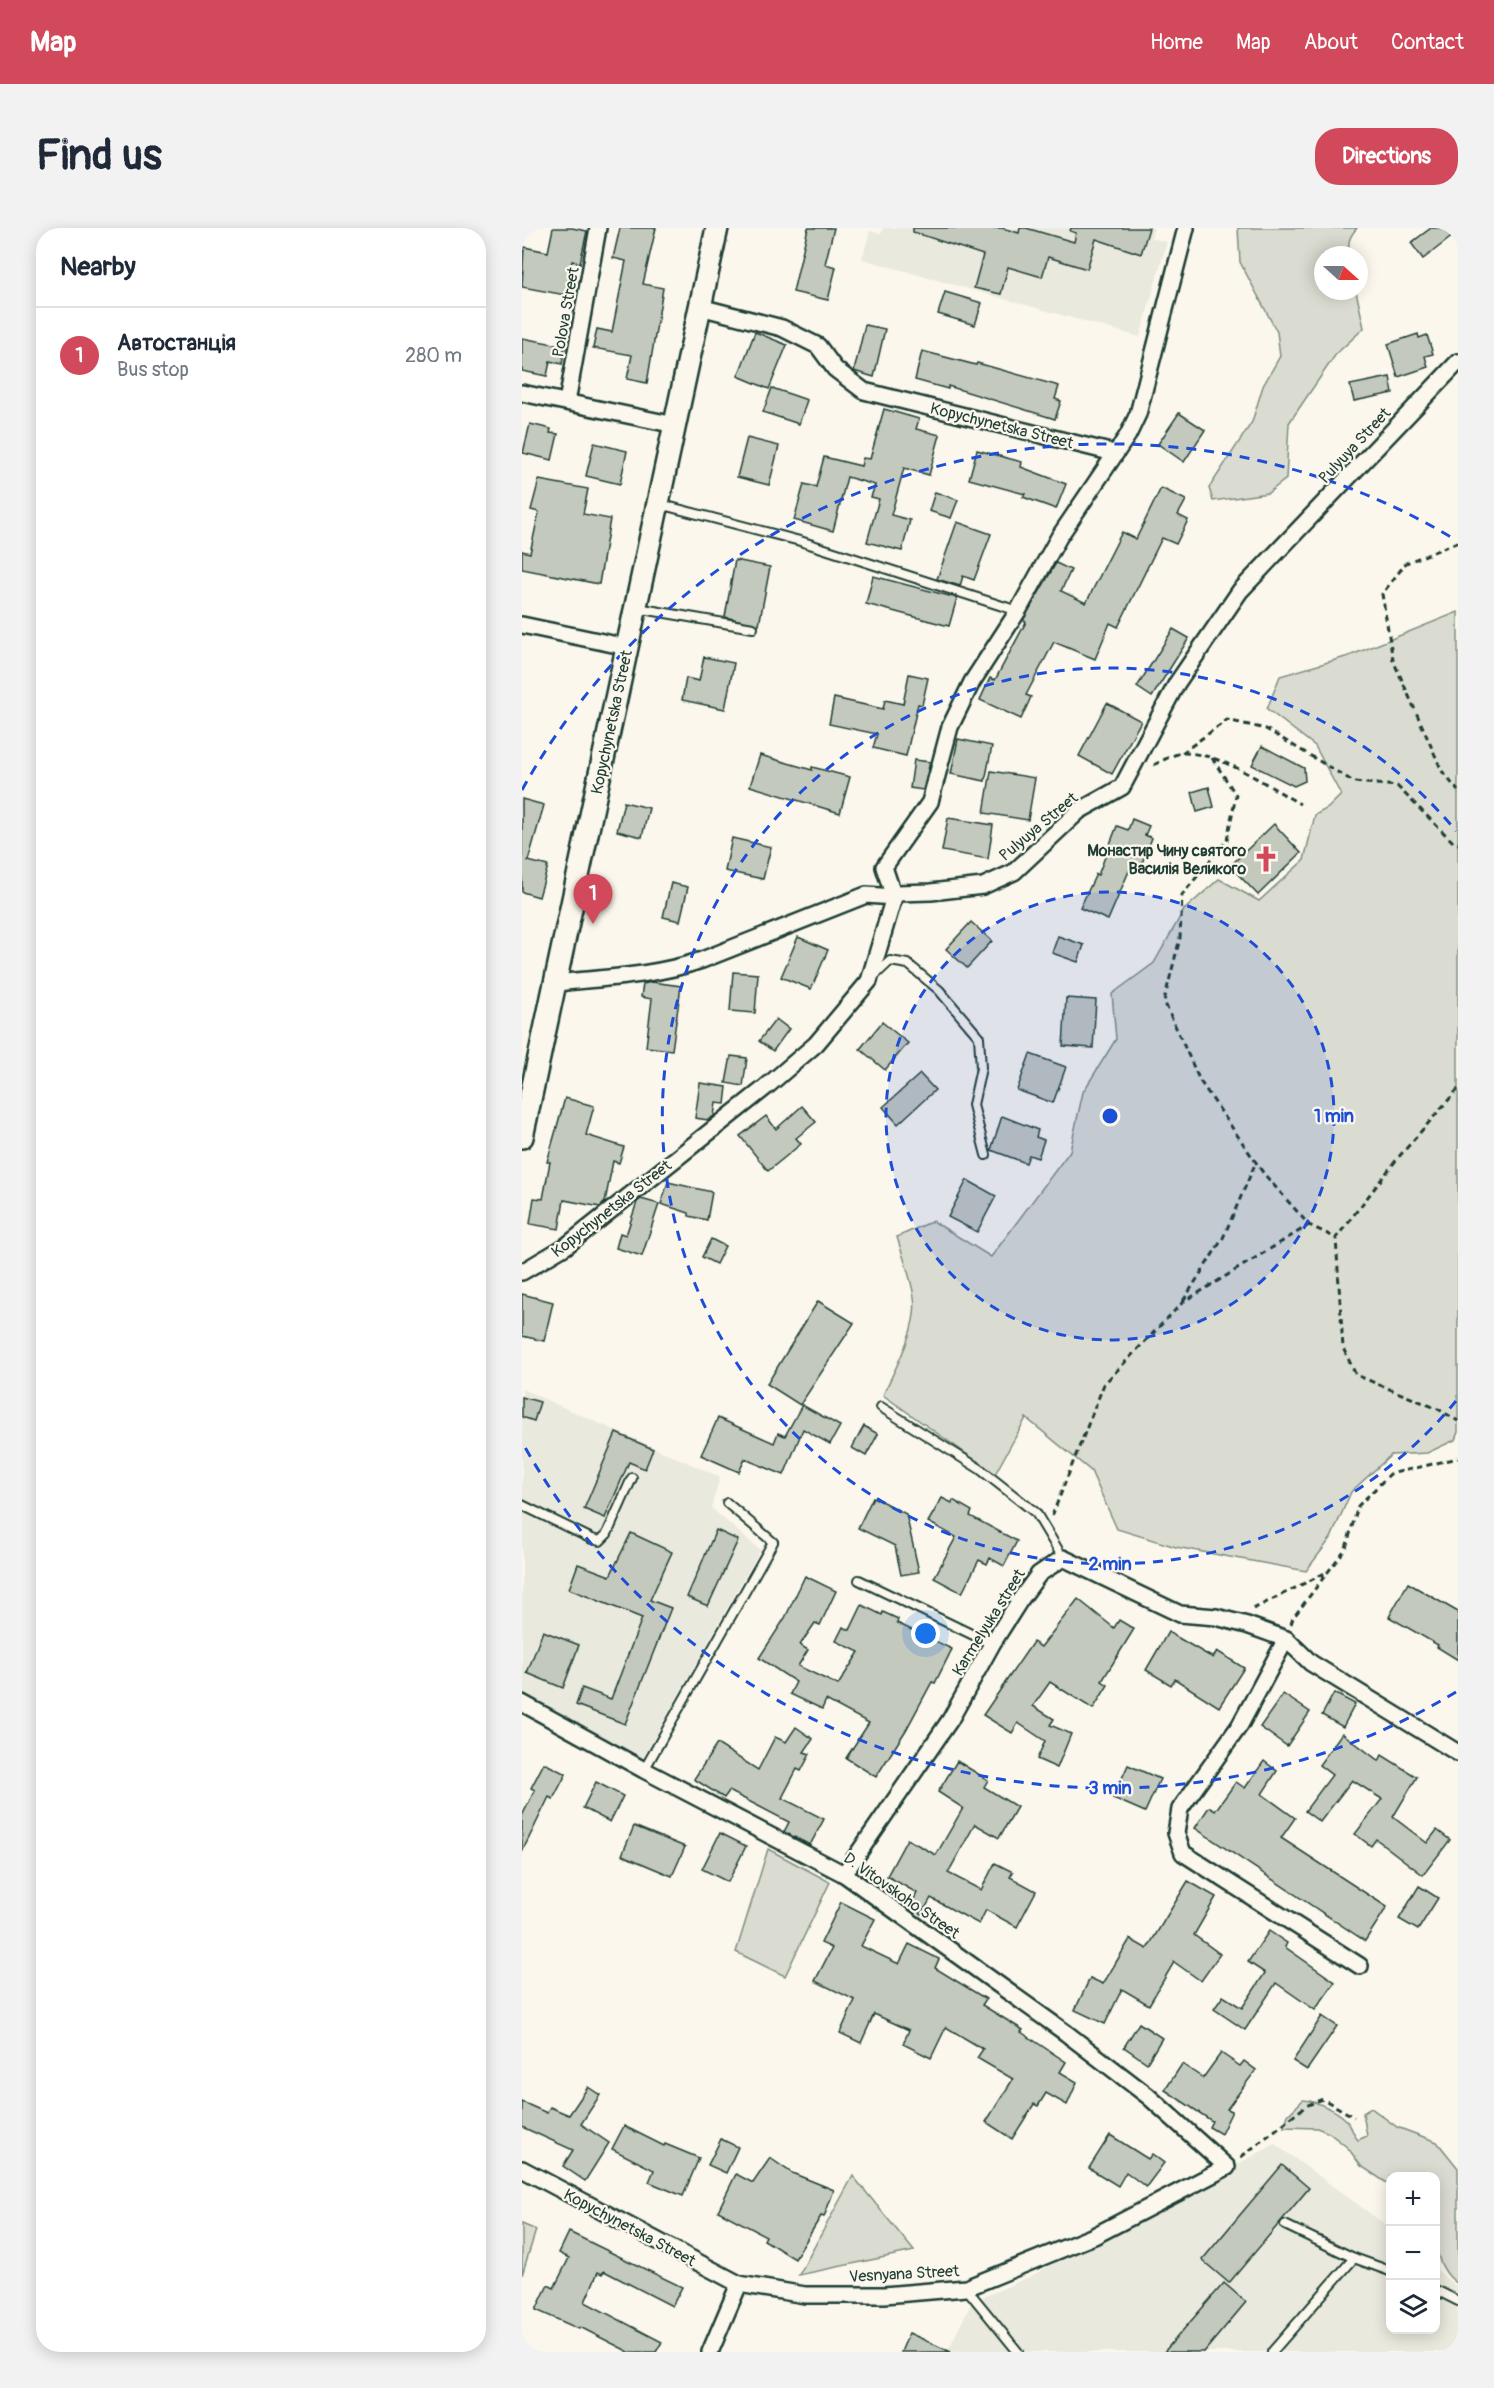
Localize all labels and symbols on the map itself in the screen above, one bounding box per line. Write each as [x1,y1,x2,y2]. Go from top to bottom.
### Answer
north arrow [1314,246,1368,300]
street label: Polova Street [548,265,584,359]
street label: Kopychynetska Street [928,399,1076,454]
street label: Pulyuya Street [1314,403,1395,488]
street label: Kopychynetska Street [587,648,637,796]
street label: Pulyuya Street [995,788,1083,866]
place label: Монастир Чину святого Василія Великого [1087,841,1246,879]
church icon: Монастир Чину святого Василія Великого [1251,844,1281,874]
pin: 1 [574,874,612,924]
text: 1 min [1314,1105,1354,1128]
centre of rings [1100,1106,1120,1126]
street label: Kopychynetska Street [548,1155,676,1262]
text: 2 min [1088,1553,1132,1576]
street label: Karmelyuka street [948,1565,1030,1680]
your location [911,1619,940,1648]
text: 3 min [1088,1777,1132,1800]
street label: D. Vitovskoho Street [840,1848,964,1944]
street label: Kopychynetska Street [560,2185,700,2271]
street label: Vesnyana Street [848,2261,960,2287]

